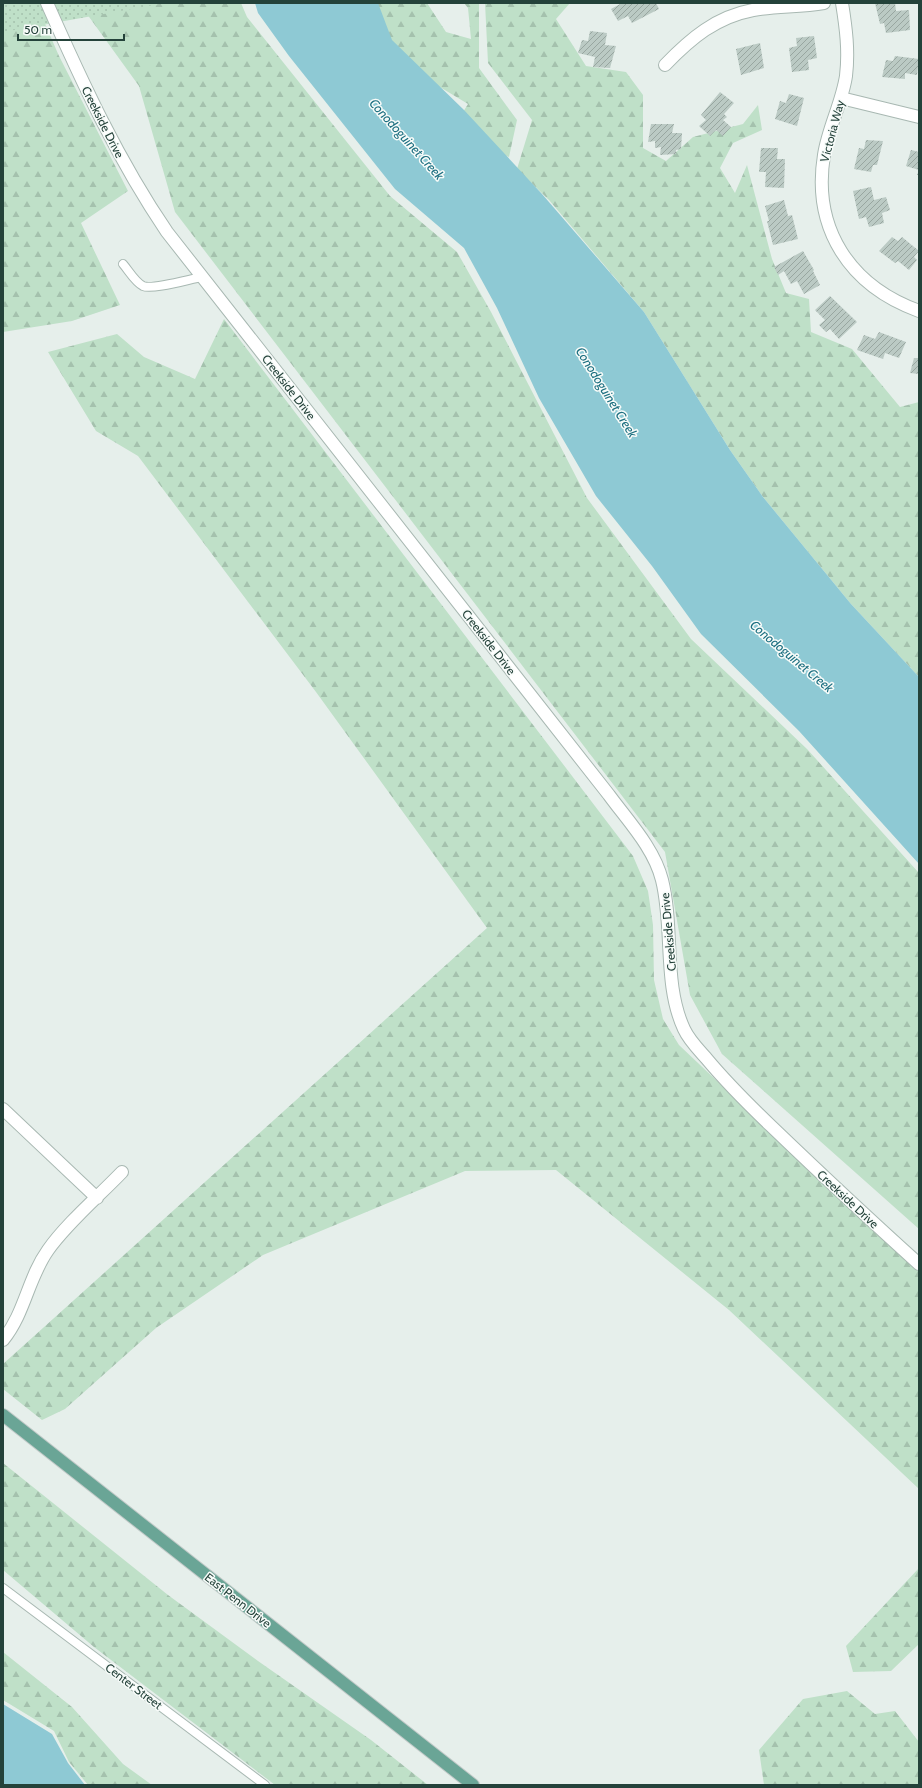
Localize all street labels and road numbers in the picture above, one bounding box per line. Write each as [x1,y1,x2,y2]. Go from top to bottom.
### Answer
street label: Creekside Drive [78,84,128,160]
street label: Victoria Way [817,98,847,164]
street label: Creekside Drive [259,351,319,423]
street label: Creekside Drive [459,606,519,678]
street label: Creekside Drive [657,892,679,972]
street label: Creekside Drive [814,1167,882,1231]
street label: East Penn Drive [202,1569,274,1631]
street label: Center Street [103,1660,165,1712]

